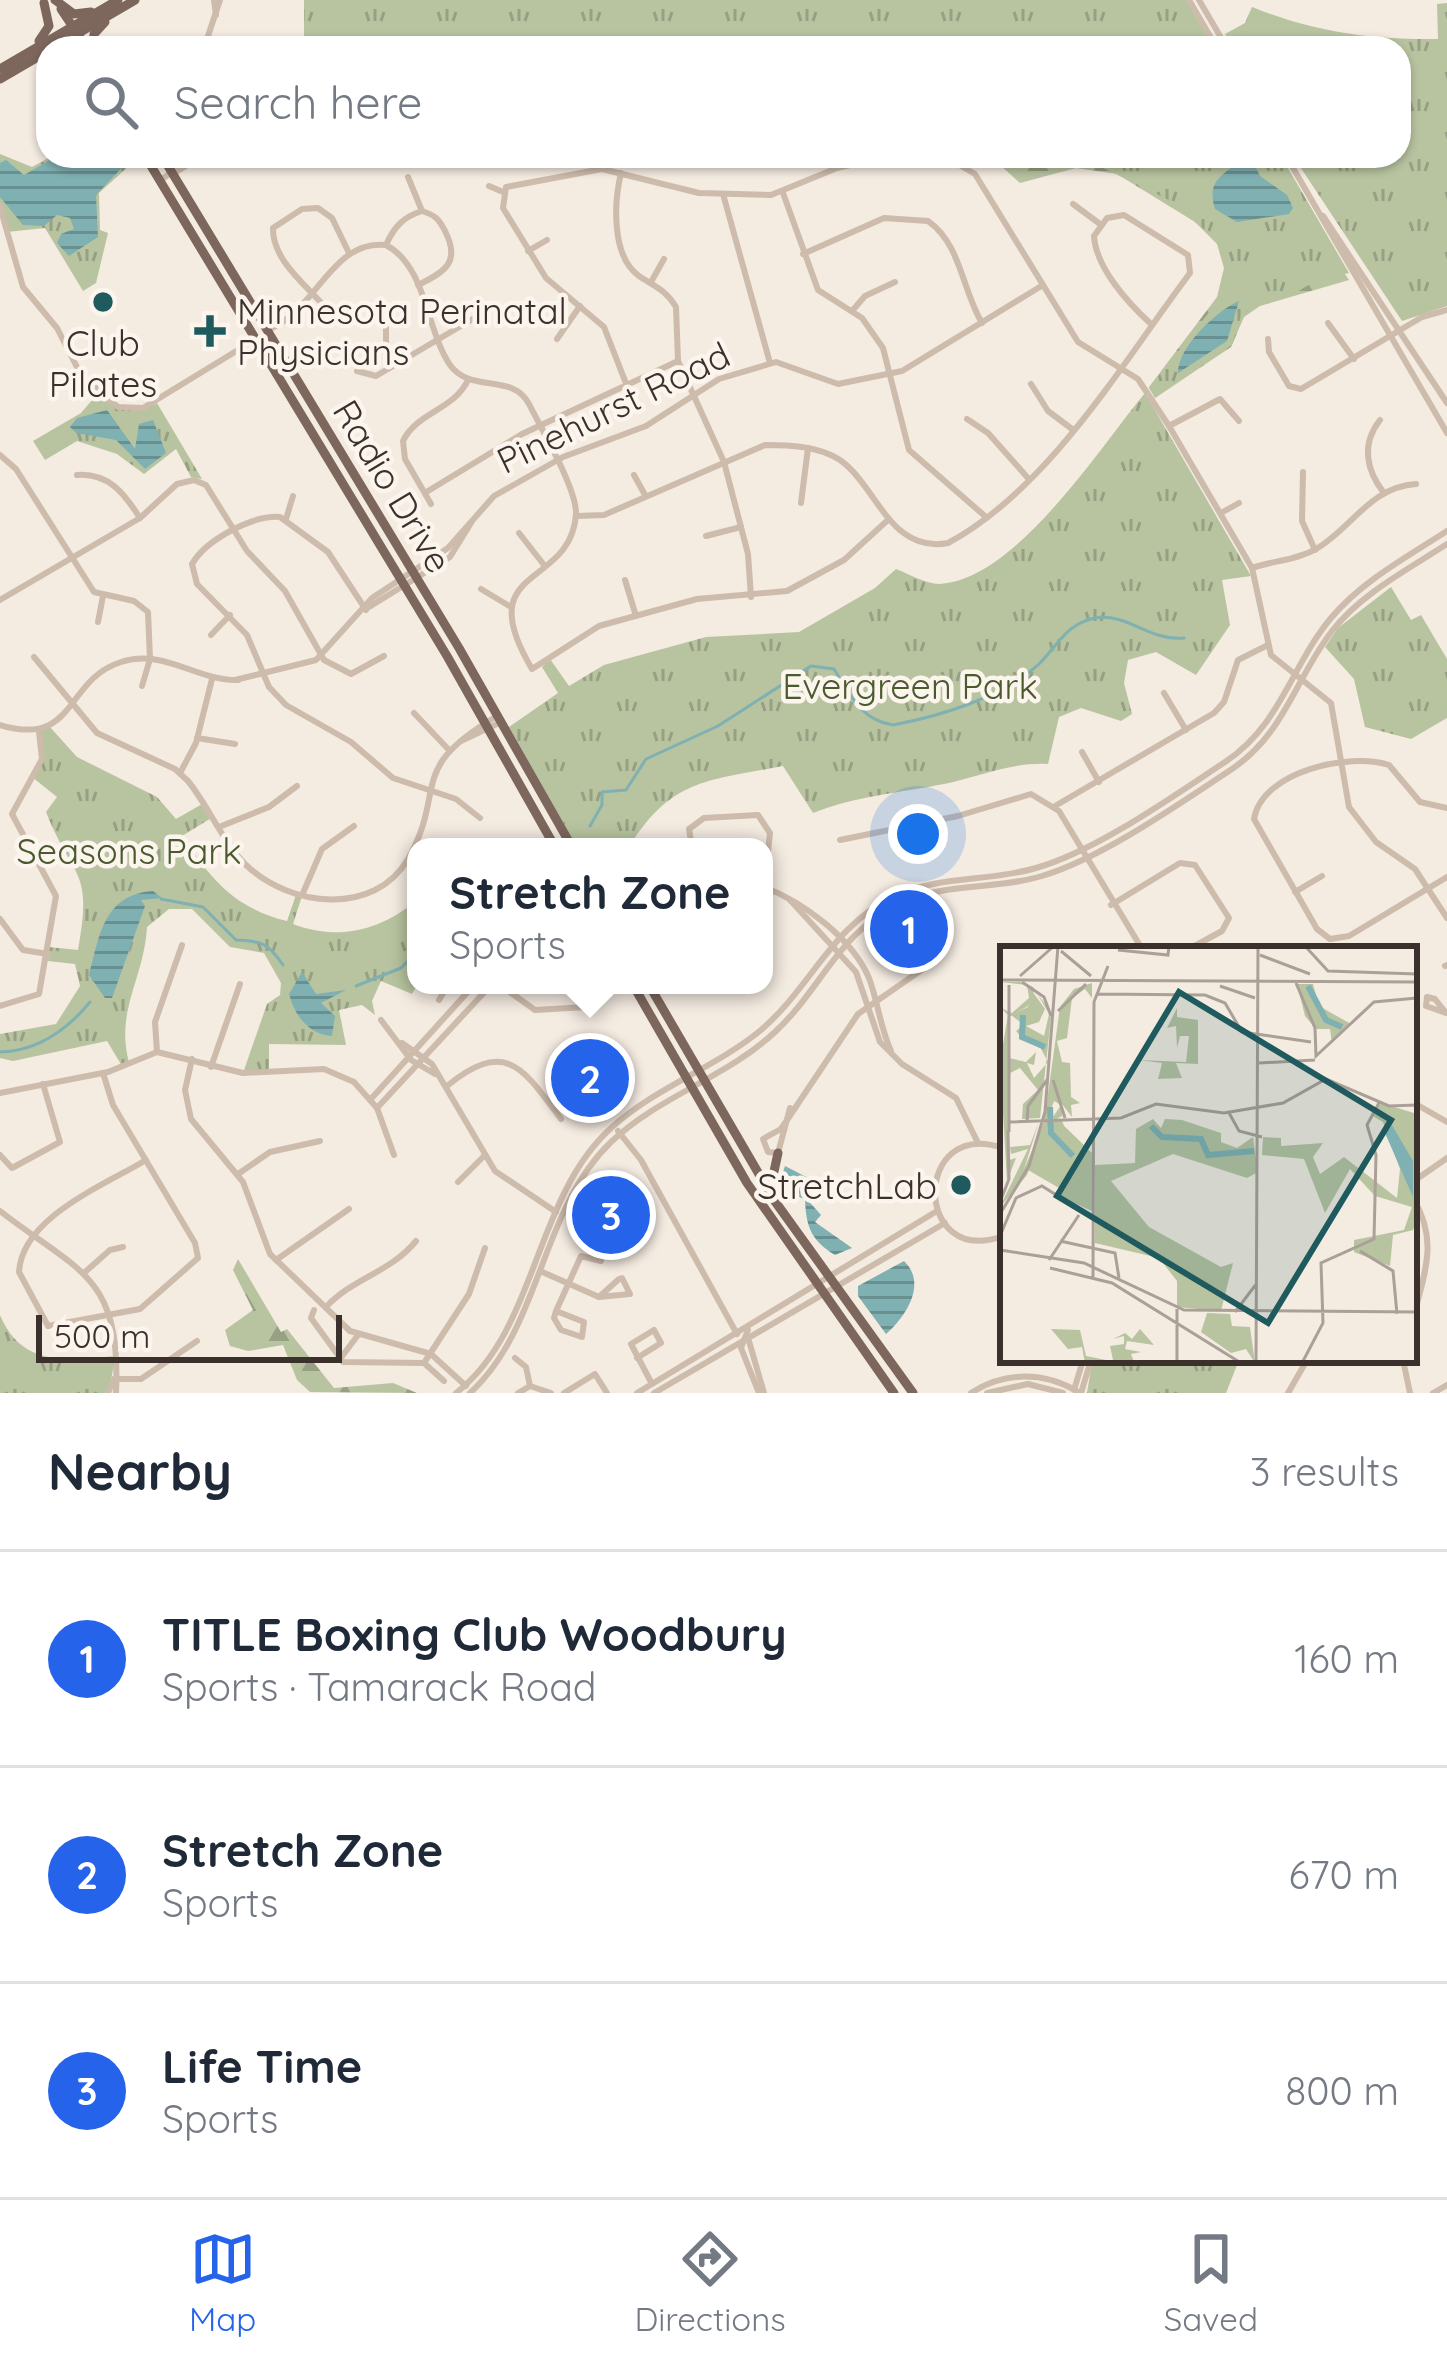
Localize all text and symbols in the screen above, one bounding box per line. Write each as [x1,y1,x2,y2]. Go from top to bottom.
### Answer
search box [36,36,1411,168]
icon: search [78,69,144,135]
text: Search here [174,74,422,130]
place label: Minnesota Perinatal Physicians [237,288,567,374]
marker: Club Pilates [90,289,116,315]
marker: Minnesota Perinatal Physicians [194,315,226,347]
place label: Club Pilates [49,320,157,406]
street label: Pinehurst Road [489,331,737,483]
street label: Radio Drive [324,391,462,581]
park label: Evergreen Park [782,663,1038,708]
your location [888,804,948,864]
park label: Seasons Park [17,828,241,873]
popup [407,838,773,994]
text: Stretch Zone [449,864,731,920]
pin: 1 [870,884,948,974]
text: Sports [449,920,566,969]
inset map [1000,946,1417,1363]
pin: 2 [551,1033,629,1123]
place label: StretchLab [757,1163,937,1208]
pin: 3 [572,1170,650,1260]
marker: StretchLab [948,1172,974,1198]
scale bar [36,1309,342,1362]
text: 500 m [54,1315,150,1356]
text: Nearby [48,1439,232,1503]
text: 3 results [1250,1447,1399,1496]
text: TITLE Boxing Club Woodbury [162,1606,787,1662]
text: 1 [79,1634,95,1683]
text: 160 m [1294,1634,1399,1683]
text: Sports · Tamarack Road [162,1662,596,1711]
text: Stretch Zone [162,1822,443,1878]
text: 2 [76,1850,98,1899]
text: 670 m [1289,1850,1399,1899]
text: Sports [162,1878,278,1927]
text: Life Time [162,2038,362,2094]
text: 3 [77,2066,97,2115]
text: 800 m [1285,2066,1399,2115]
text: Sports [162,2094,278,2143]
tab: Map [189,2226,256,2339]
tab: Directions [634,2226,786,2339]
tab: Saved [1164,2226,1258,2339]

